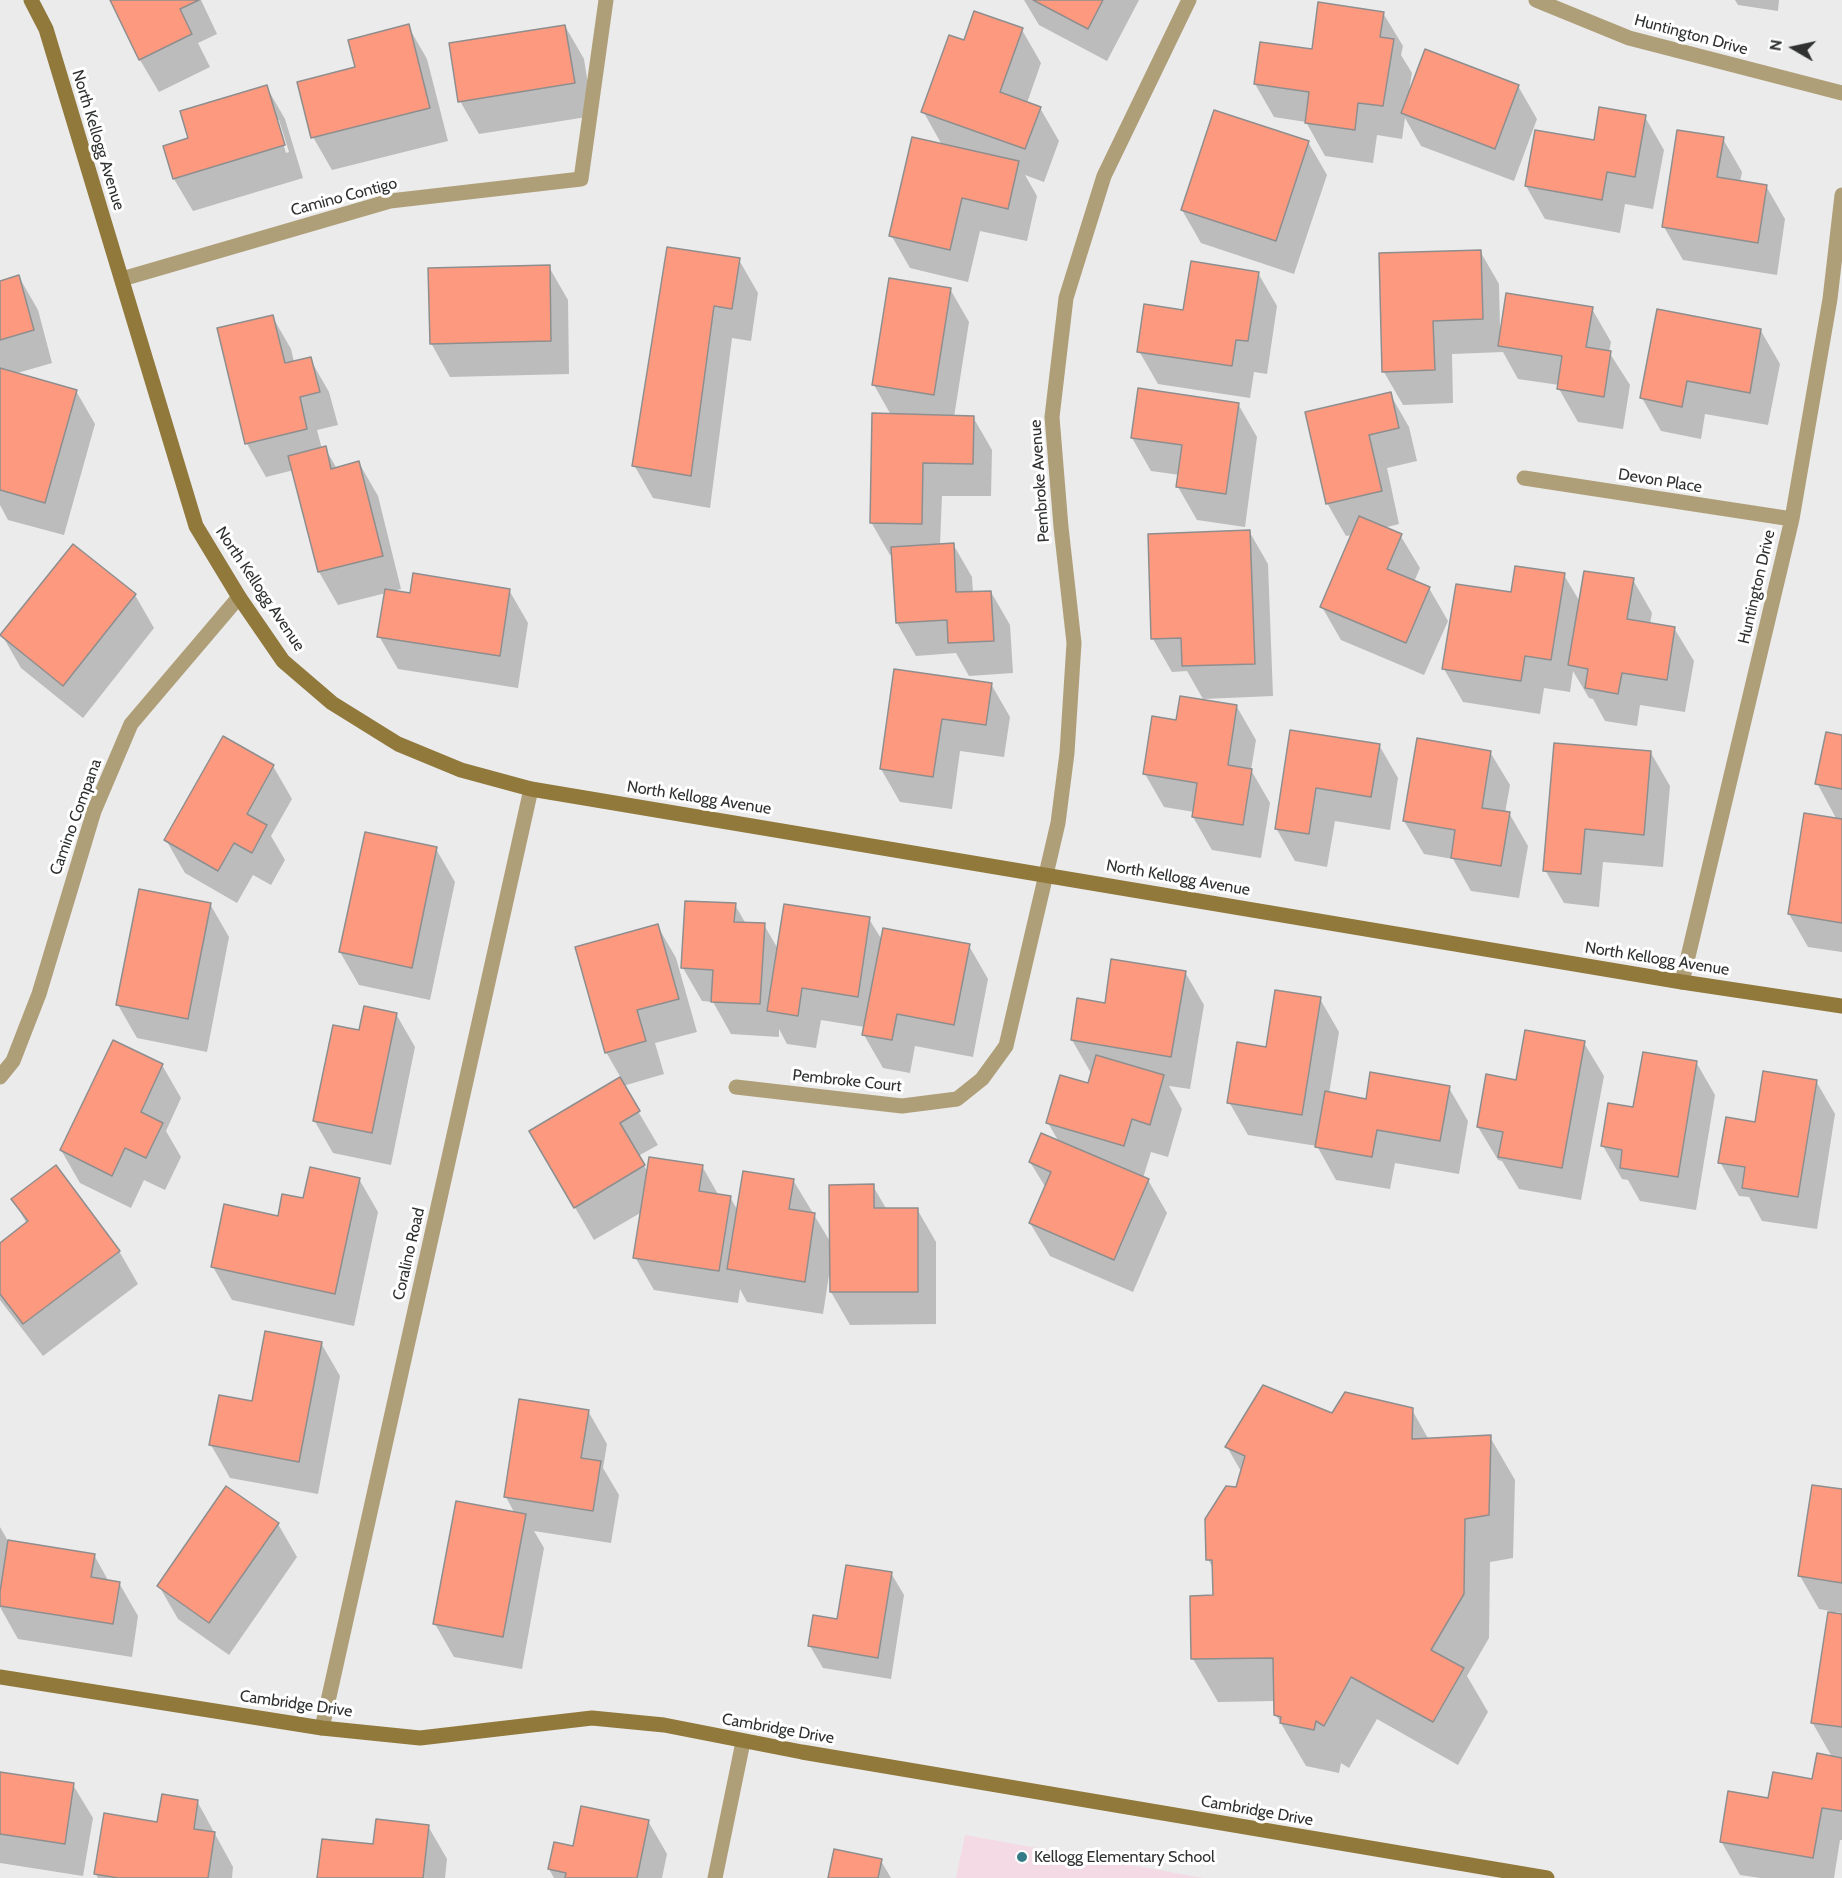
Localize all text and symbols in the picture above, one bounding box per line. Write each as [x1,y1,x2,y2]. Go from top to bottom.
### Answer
street label: Huntington Drive [1632,11,1750,59]
north arrow [1764,18,1824,78]
text: N [1765,38,1786,52]
street label: North Kellogg Avenue [68,67,128,213]
street label: Camino Contigo [289,174,399,220]
street label: Pembroke Avenue [1026,419,1054,543]
street label: Devon Place [1617,465,1703,497]
street label: North Kellogg Avenue [211,523,309,655]
street label: Huntington Drive [1735,528,1779,646]
street label: Camino Compana [46,756,106,878]
street label: North Kellogg Avenue [625,777,773,819]
street label: North Kellogg Avenue [1105,856,1251,900]
street label: North Kellogg Avenue [1583,938,1731,980]
street label: Pembroke Court [792,1066,902,1096]
street label: Coralino Road [389,1206,429,1302]
street label: Cambridge Drive [239,1687,353,1721]
street label: Cambridge Drive [720,1710,836,1748]
street label: Cambridge Drive [1199,1792,1315,1830]
place label: Kellogg Elementary School [1034,1847,1215,1867]
marker: Kellogg Elementary School [1015,1850,1029,1864]

